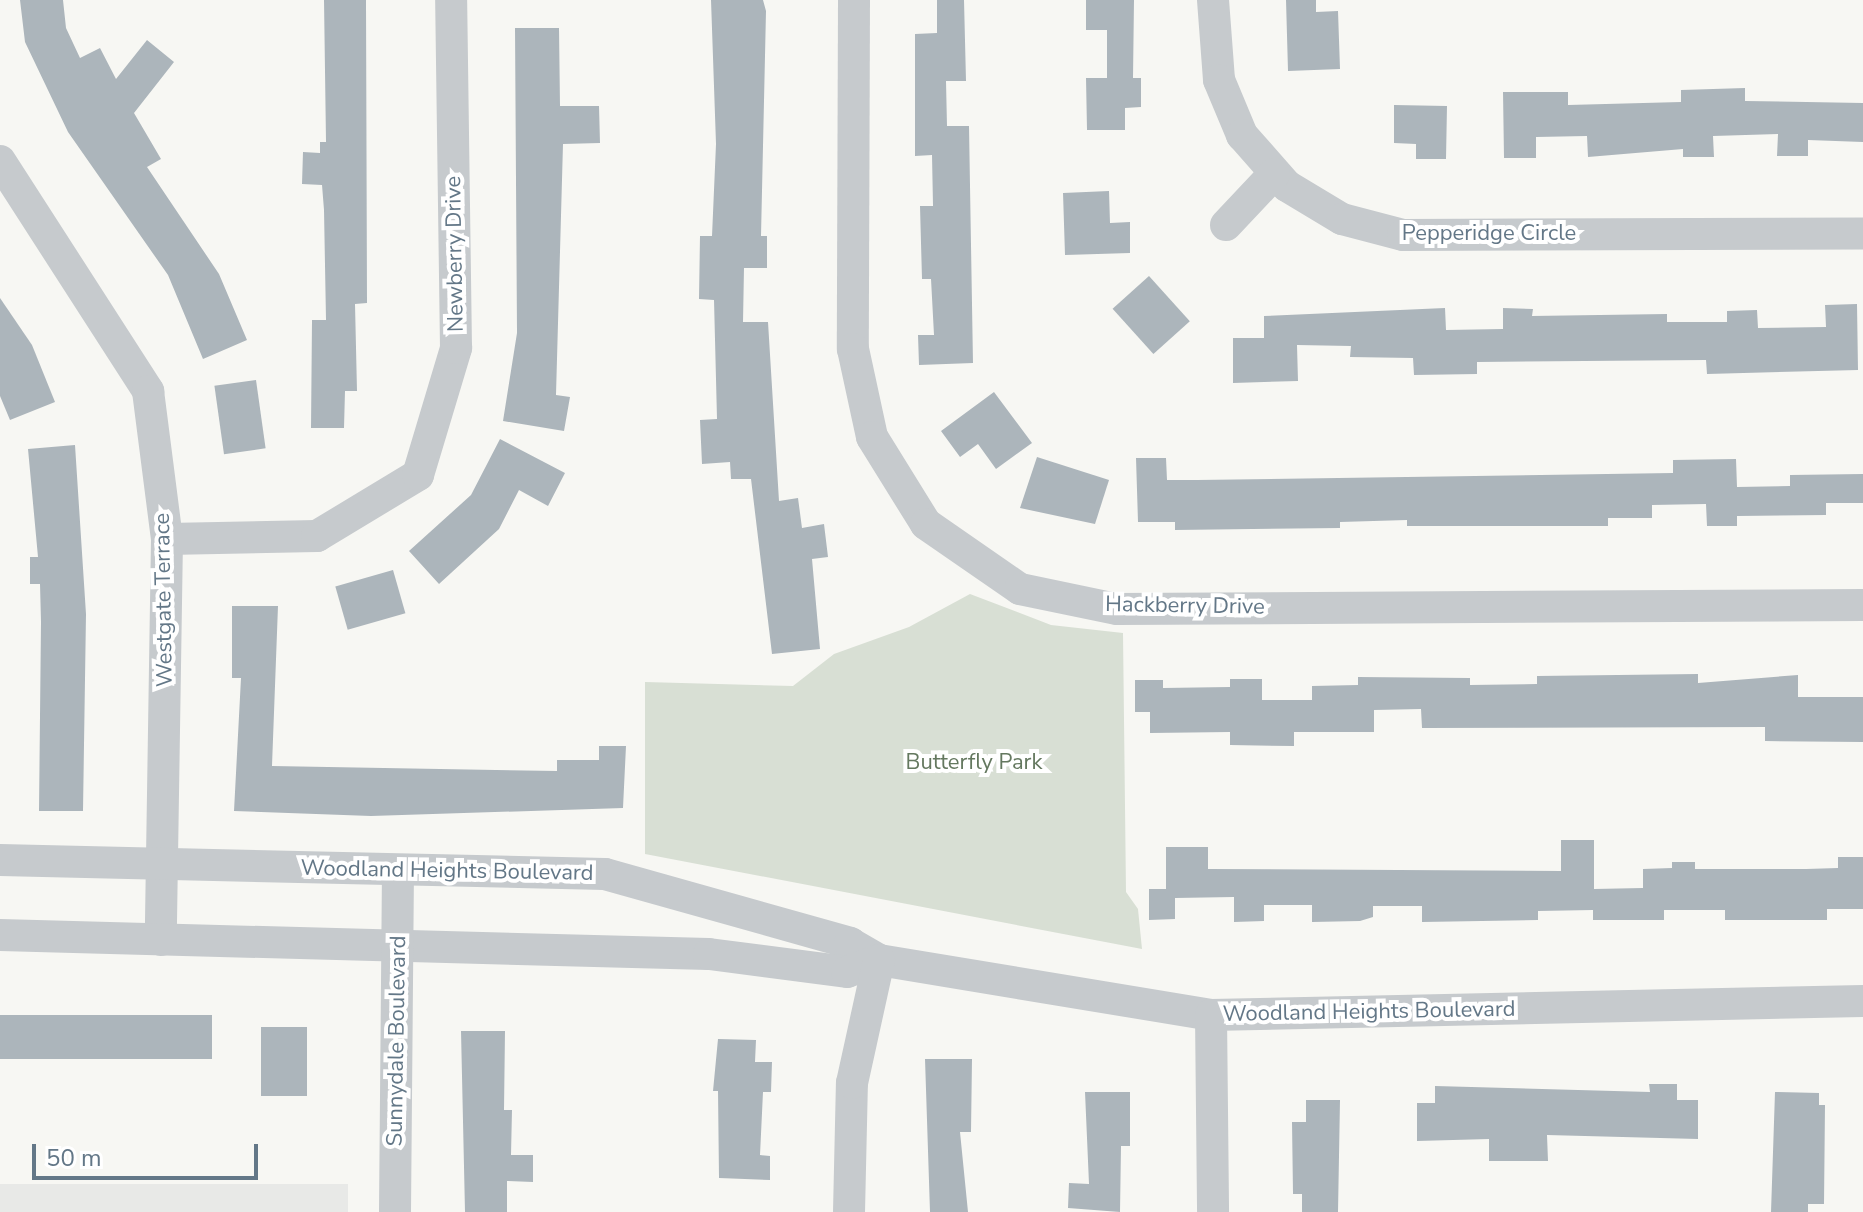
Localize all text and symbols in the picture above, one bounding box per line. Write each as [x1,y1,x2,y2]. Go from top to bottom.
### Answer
street label: Newberry Drive [440,176,470,332]
street label: Pepperidge Circle [1402,221,1576,247]
street label: Westgate Terrace [149,513,179,687]
street label: Hackberry Drive [1105,591,1265,621]
park label: Butterfly Park [906,750,1042,776]
street label: Woodland Heights Boulevard [300,855,594,887]
street label: Sunnydale Boulevard [382,935,412,1147]
street label: Woodland Heights Boulevard [1222,996,1516,1028]
scale bar [36,1128,262,1178]
text: 50 m [46,1142,102,1174]

